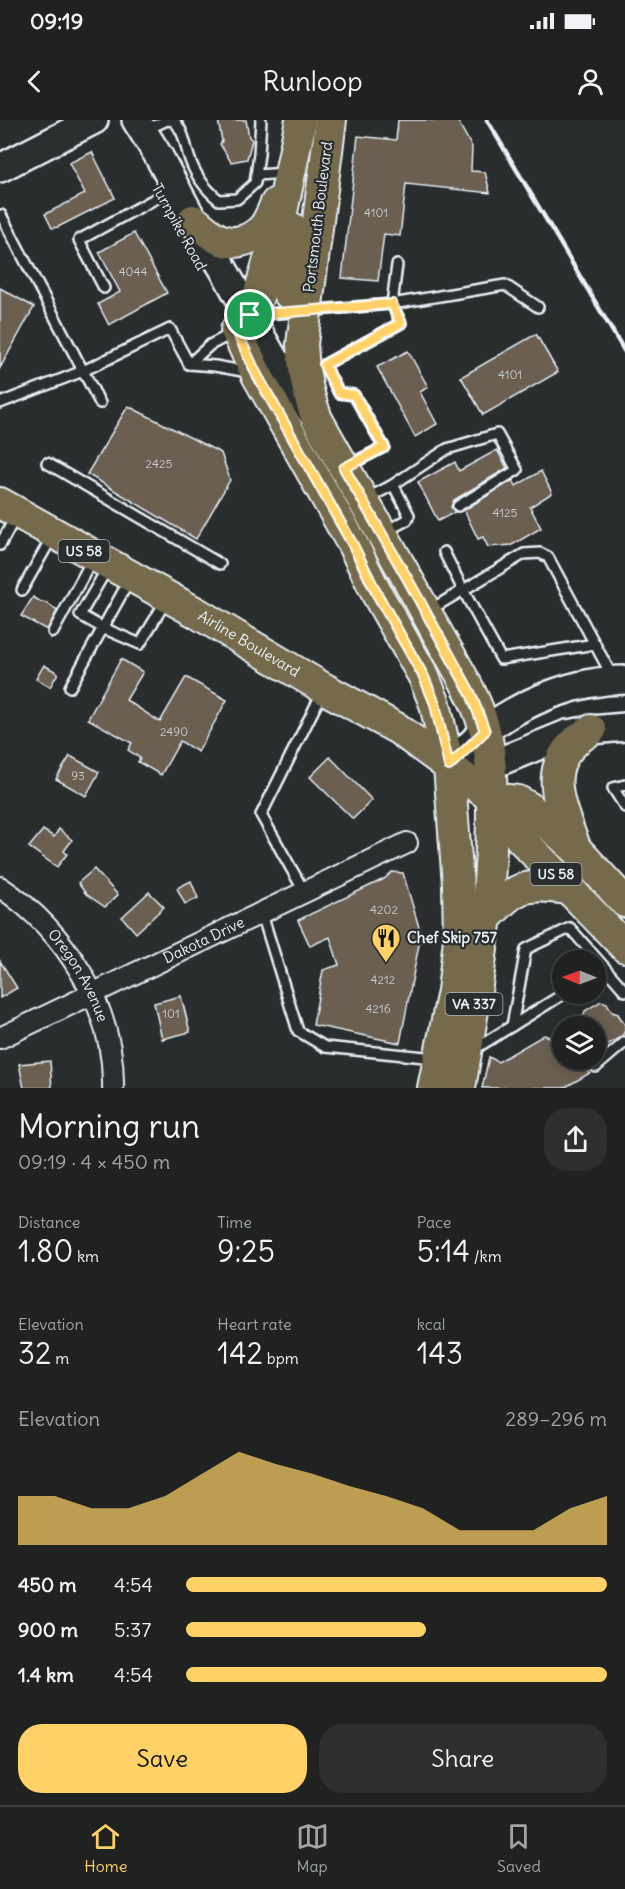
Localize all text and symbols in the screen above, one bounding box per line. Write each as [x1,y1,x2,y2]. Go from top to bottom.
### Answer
text: 09:19 [30,7,83,35]
text: Runloop [262,64,363,98]
icon: back [18,65,51,98]
icon: person [574,65,607,98]
street label: Portsmouth Boulevard [299,140,336,293]
street label: Turnpike Road [148,180,211,274]
house number: 4101 [364,205,388,220]
house number: 4044 [119,264,147,279]
pin [224,289,275,340]
icon: arrive [233,298,266,331]
house number: 4101 [498,367,522,382]
house number: 2425 [146,456,172,471]
house number: 4125 [492,505,518,520]
road number: US 58 [58,540,110,562]
street label: Airline Boulevard [195,606,304,681]
house number: 2490 [160,724,188,739]
house number: 93 [71,768,85,783]
road number: US 58 [530,863,582,885]
house number: 4202 [370,902,398,917]
street label: Dakota Drive [160,912,247,967]
restaurant icon: Chef Skip 757 [370,922,402,964]
street label: Oregon Avenue [44,925,113,1024]
place label: Chef Skip 757 [407,928,498,948]
north arrow [552,950,606,1004]
map controls [552,950,606,1070]
house number: 4212 [371,972,396,987]
road number: VA 337 [446,993,502,1015]
house number: 4216 [365,1001,391,1016]
house number: 101 [162,1006,180,1021]
button: layers [552,1016,606,1070]
text: Morning run [18,1105,200,1147]
button: share [544,1108,607,1171]
text: 09:19 · 4 × 450 m [18,1149,170,1174]
text: Distance [18,1212,80,1232]
text: Time [217,1212,252,1232]
text: Pace [417,1212,451,1232]
text: 1.80 [18,1232,73,1270]
text: 9:25 [217,1232,275,1270]
text: 5:14 [417,1232,470,1270]
text: km [73,1246,99,1266]
text: /km [470,1246,502,1266]
text: Elevation [18,1314,84,1334]
text: Heart rate [217,1314,292,1334]
text: kcal [417,1314,445,1334]
text: 32 [18,1334,51,1372]
text: 142 [217,1334,263,1372]
text: 143 [417,1334,463,1372]
text: m [51,1348,69,1368]
text: bpm [263,1348,299,1368]
text: Elevation [18,1406,100,1431]
text: 289–296 m [505,1406,607,1431]
text: 450 m [18,1572,77,1597]
text: 4:54 [114,1572,153,1597]
text: 900 m [18,1617,78,1642]
text: 5:37 [114,1617,151,1642]
text: 1.4 km [18,1662,74,1687]
text: 4:54 [114,1662,153,1687]
button: Save [18,1724,307,1793]
button: Share [319,1724,607,1793]
tab: Home [84,1820,127,1876]
tab: Map [296,1820,329,1876]
tab: Saved [497,1820,541,1876]

